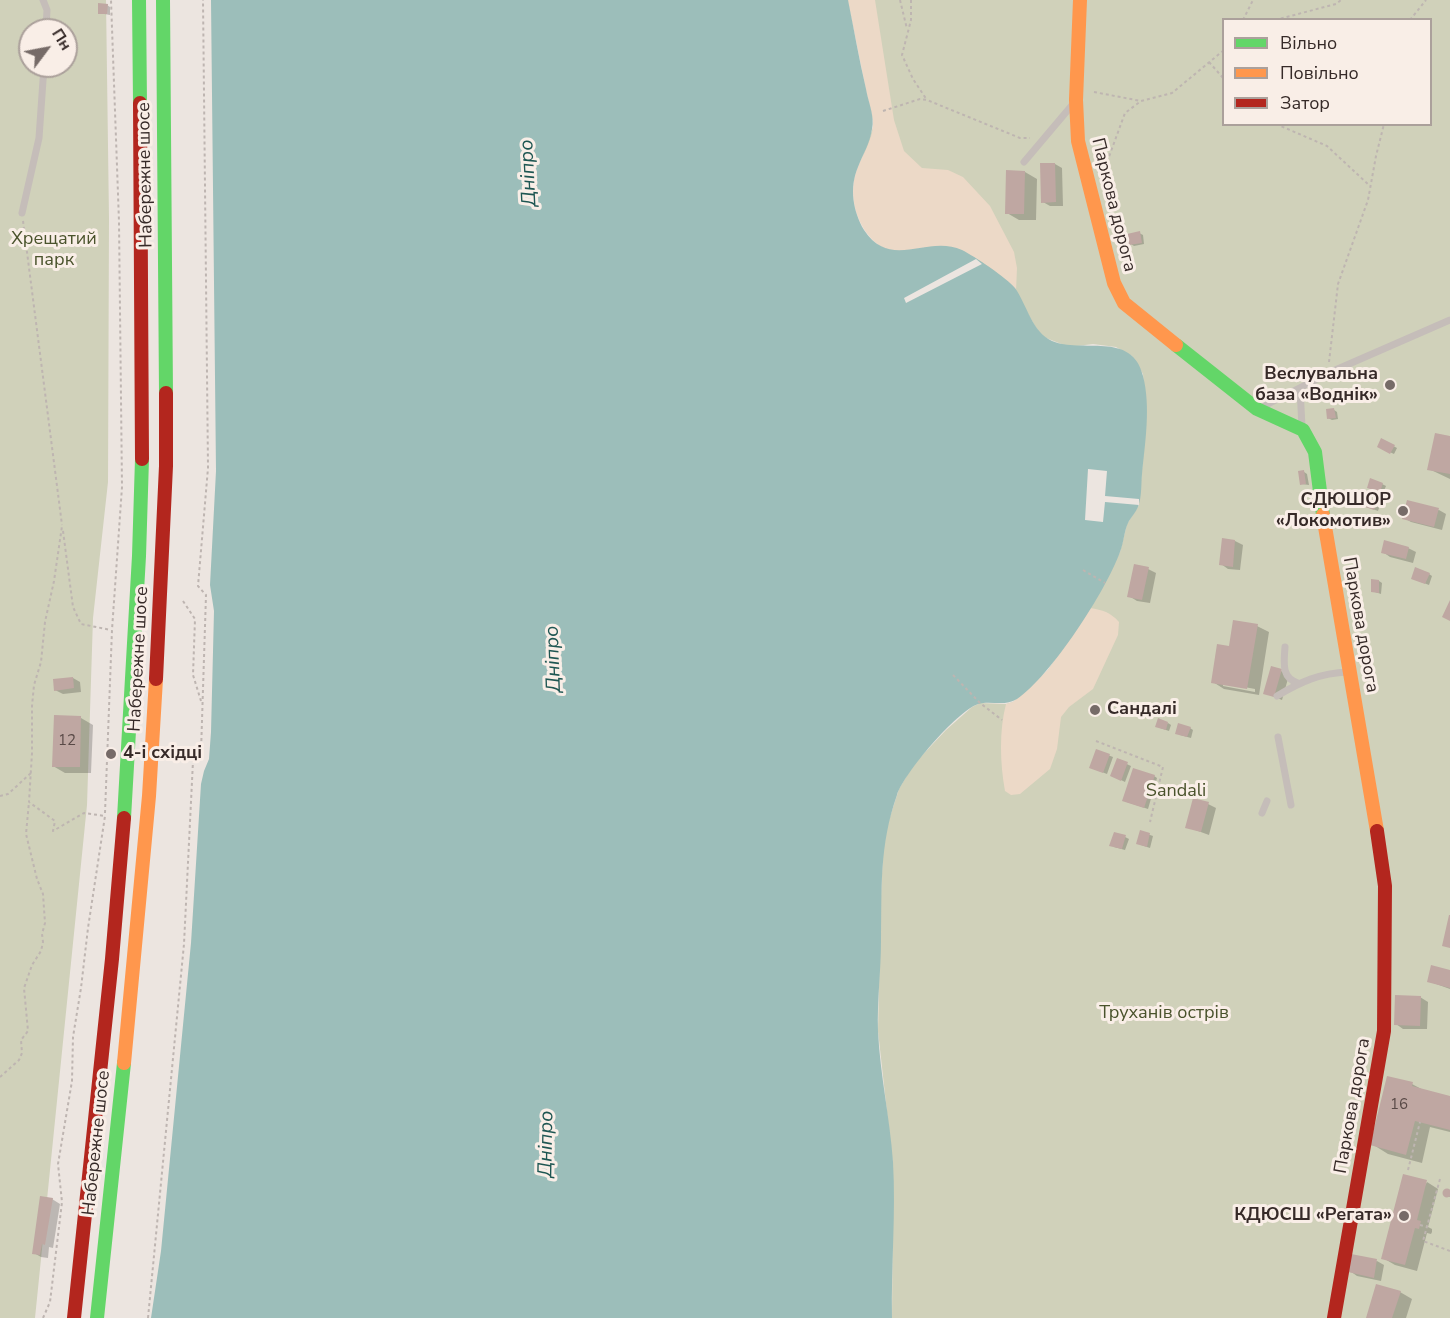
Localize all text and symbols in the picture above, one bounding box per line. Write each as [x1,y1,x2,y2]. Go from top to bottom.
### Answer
north arrow [18,18,78,78]
legend [1222,18,1432,126]
text: Пн [46,24,77,55]
text: Вільно [1280,31,1337,55]
text: Повільно [1280,61,1359,85]
text: Затор [1280,91,1330,115]
street label: Набережне шосе [134,102,158,248]
street label: Паркова дорога [1086,136,1140,274]
water label: Дніпро [515,139,543,207]
park label: Хрещатий парк [11,229,97,272]
place label: Веслувальна база «Воднік» [1255,364,1378,406]
marker: Веслувальна база «Воднік» [1383,378,1397,392]
place label: СДЮШОР «Локомотив» [1276,490,1391,532]
marker: СДЮШОР «Локомотив» [1396,504,1410,518]
street label: Паркова дорога [1337,556,1383,694]
street label: Набережне шосе [124,586,154,732]
water label: Дніпро [541,625,567,693]
place label: Сандалі [1107,699,1177,721]
marker: Сандалі [1088,703,1102,717]
house number: 12 [58,732,76,750]
place label: 4-і східці [123,743,202,765]
marker: 4-і східці [104,747,118,761]
park label: Sandali [1146,781,1206,803]
park label: Труханів острів [1099,1003,1229,1025]
street label: Паркова дорога [1330,1037,1376,1175]
street label: Набережне шосе [79,1069,115,1217]
house number: 16 [1390,1096,1408,1114]
water label: Дніпро [534,1110,560,1178]
place label: КДЮСШ «Регата» [1234,1205,1392,1227]
marker: КДЮСШ «Регата» [1397,1209,1411,1223]

